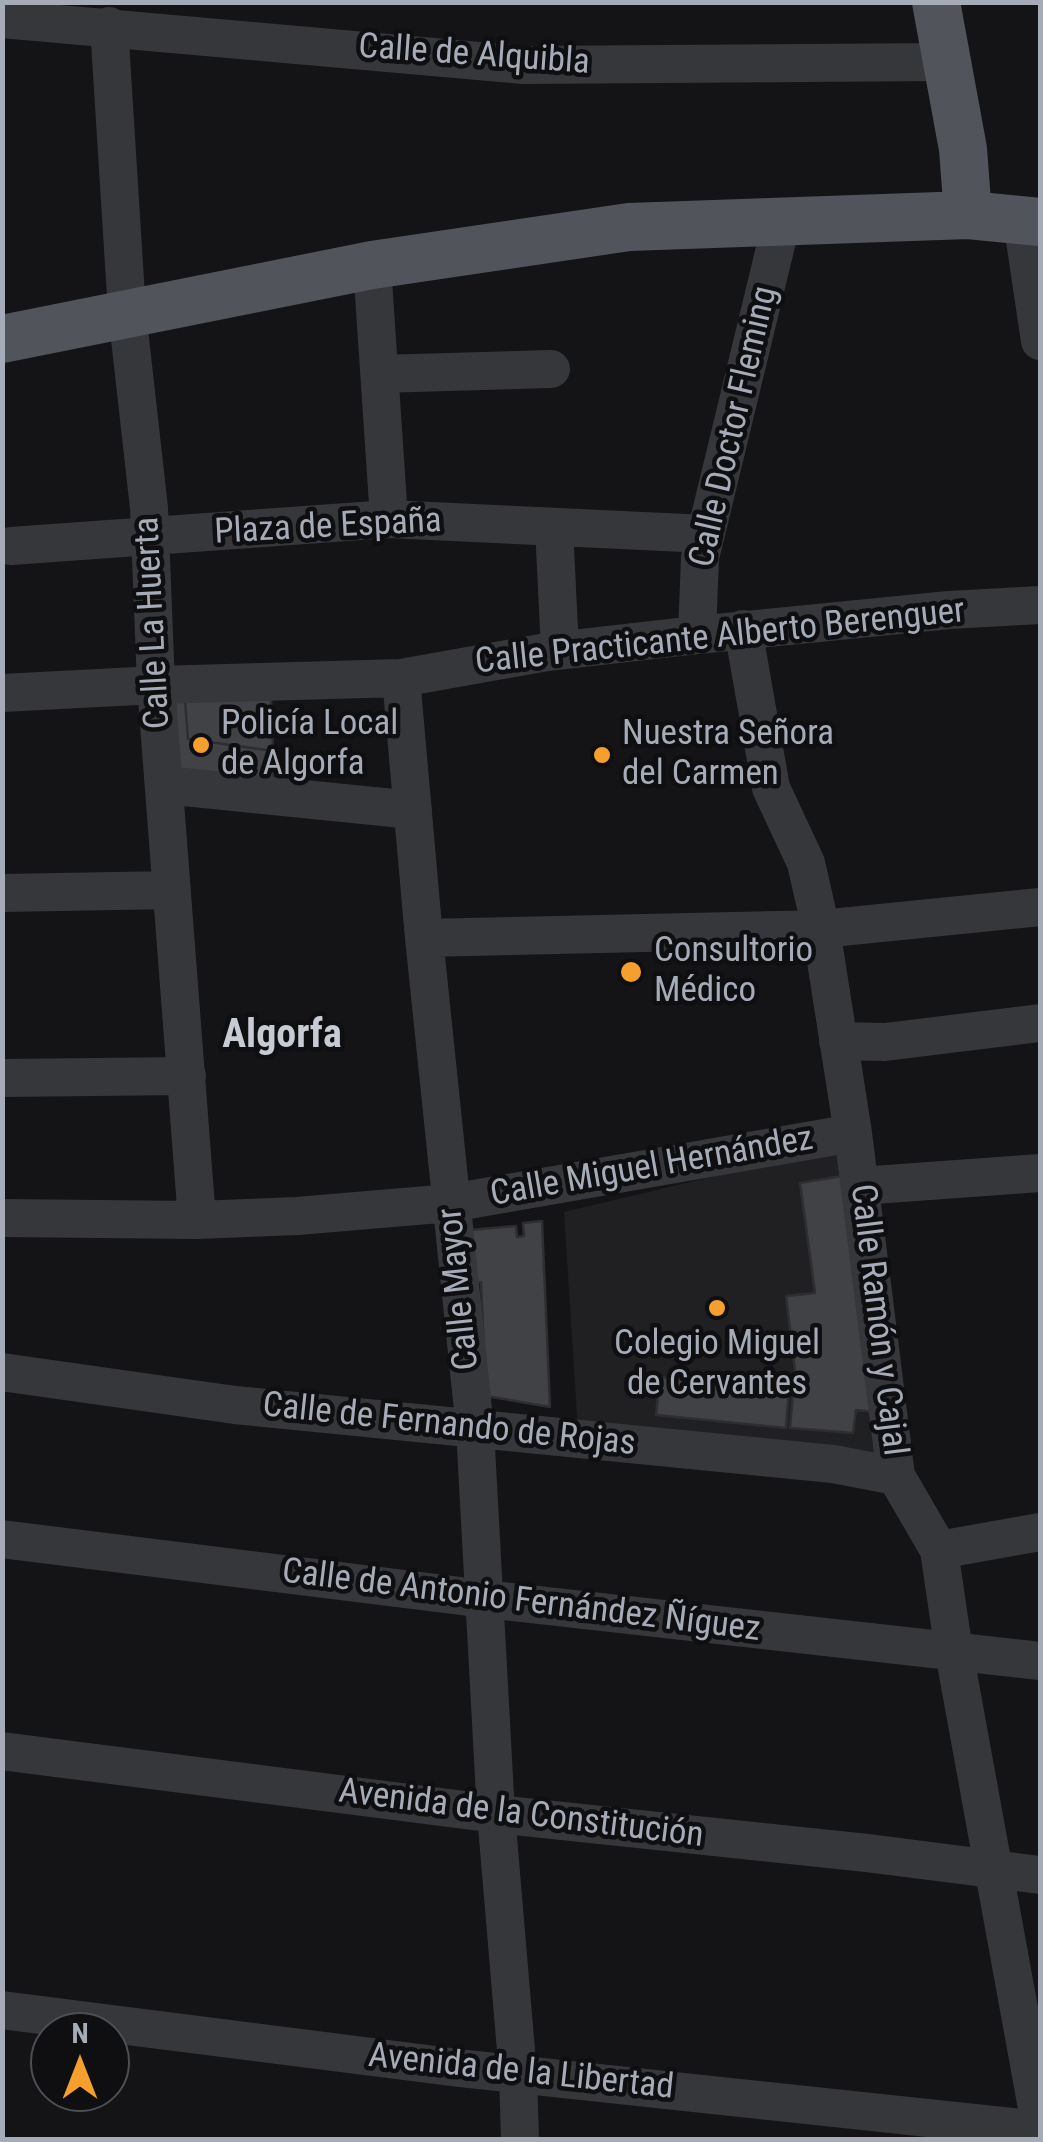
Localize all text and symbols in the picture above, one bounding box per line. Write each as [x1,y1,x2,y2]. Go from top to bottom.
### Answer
street label: Calle de Alquibla [357,27,591,85]
street label: Calle Doctor Fleming [682,282,788,572]
street label: Plaza de España [213,501,443,555]
street label: Calle La Huerta [127,516,181,730]
street label: Calle Practicante Alberto Berenguer [473,591,967,685]
place label: Policía Local de Algorfa [221,704,398,786]
place label: Nuestra Señora del Carmen [622,714,834,796]
marker: Policía Local de Algorfa [190,734,212,756]
marker: Nuestra Señora del Carmen [591,744,613,766]
place label: Consultorio Médico [654,931,813,1013]
marker: Consultorio Médico [618,959,644,985]
district label: Algorfa [222,1013,342,1061]
street label: Calle Miguel Hernández [487,1119,817,1217]
street label: Calle Ramón y Cajal [840,1182,914,1458]
street label: Calle Mayor [431,1206,489,1372]
marker: Colegio Miguel de Cervantes [706,1297,728,1319]
place label: Colegio Miguel de Cervantes [614,1324,820,1406]
street label: Calle de Fernando de Rojas [261,1386,637,1466]
street label: Calle de Antonio Fernández Ñíguez [279,1552,763,1652]
street label: Avenida de la Constitución [336,1772,706,1858]
north arrow [30,2012,130,2112]
text: N [71,2017,89,2050]
street label: Avenida de la Libertad [366,2036,676,2110]

